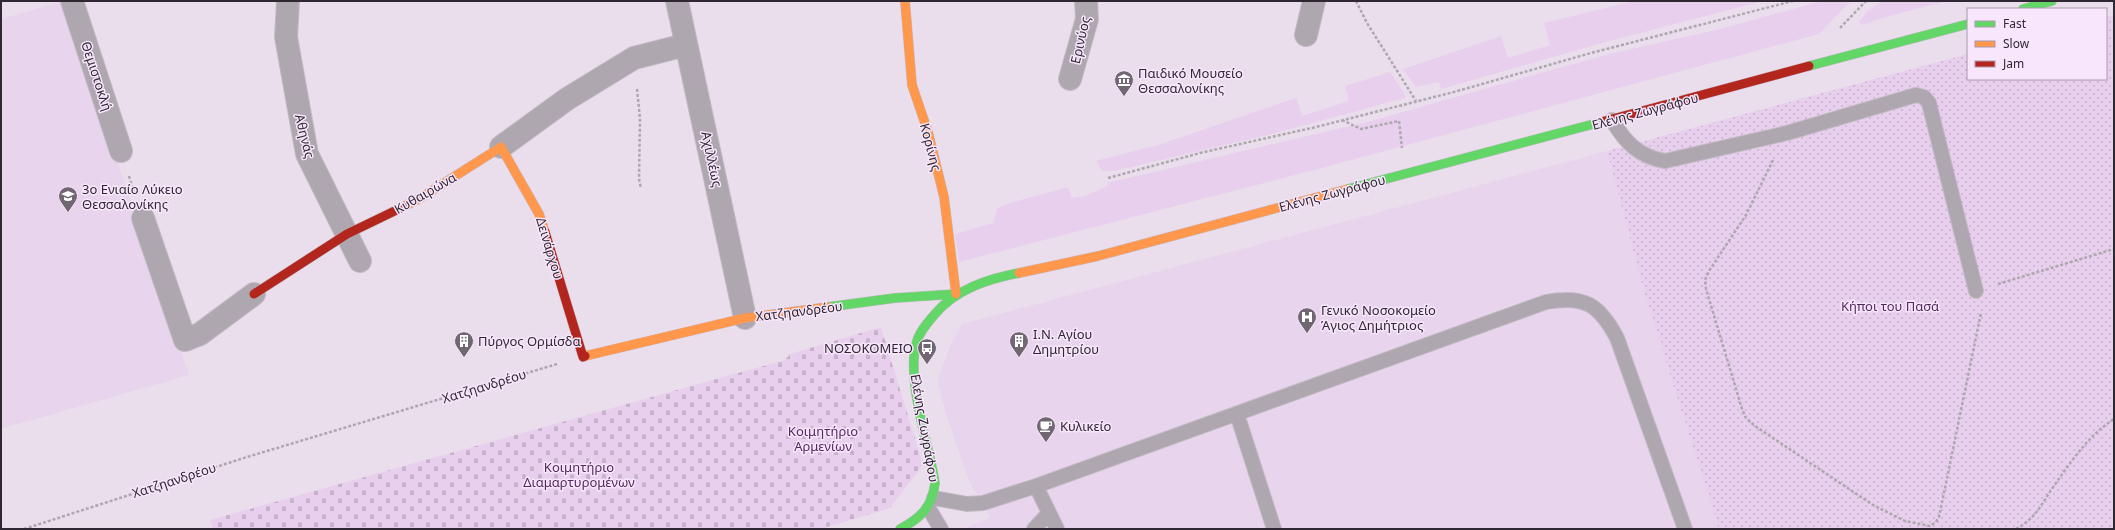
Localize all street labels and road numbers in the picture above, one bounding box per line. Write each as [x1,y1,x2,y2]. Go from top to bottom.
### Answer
street label: Ερινύος [1066,15,1094,65]
street label: Θεμιστοκλή [77,39,117,113]
street label: Ελένης Ζωγράφου [1590,88,1700,134]
street label: Αθηνάς [291,112,319,160]
street label: Κορίνης [916,121,946,173]
street label: Αχιλλέως [697,129,727,189]
street label: Κυθαιρώνα [391,168,459,218]
street label: Ελένης Ζωγράφου [1277,170,1387,216]
street label: Δεινάρχου [532,215,568,281]
street label: Χατζηανδρέου [755,297,843,325]
street label: Χατζηανδρέου [440,365,528,407]
street label: Ελένης Ζωγράφου [907,373,943,483]
street label: Χατζηανδρέου [130,458,218,502]

